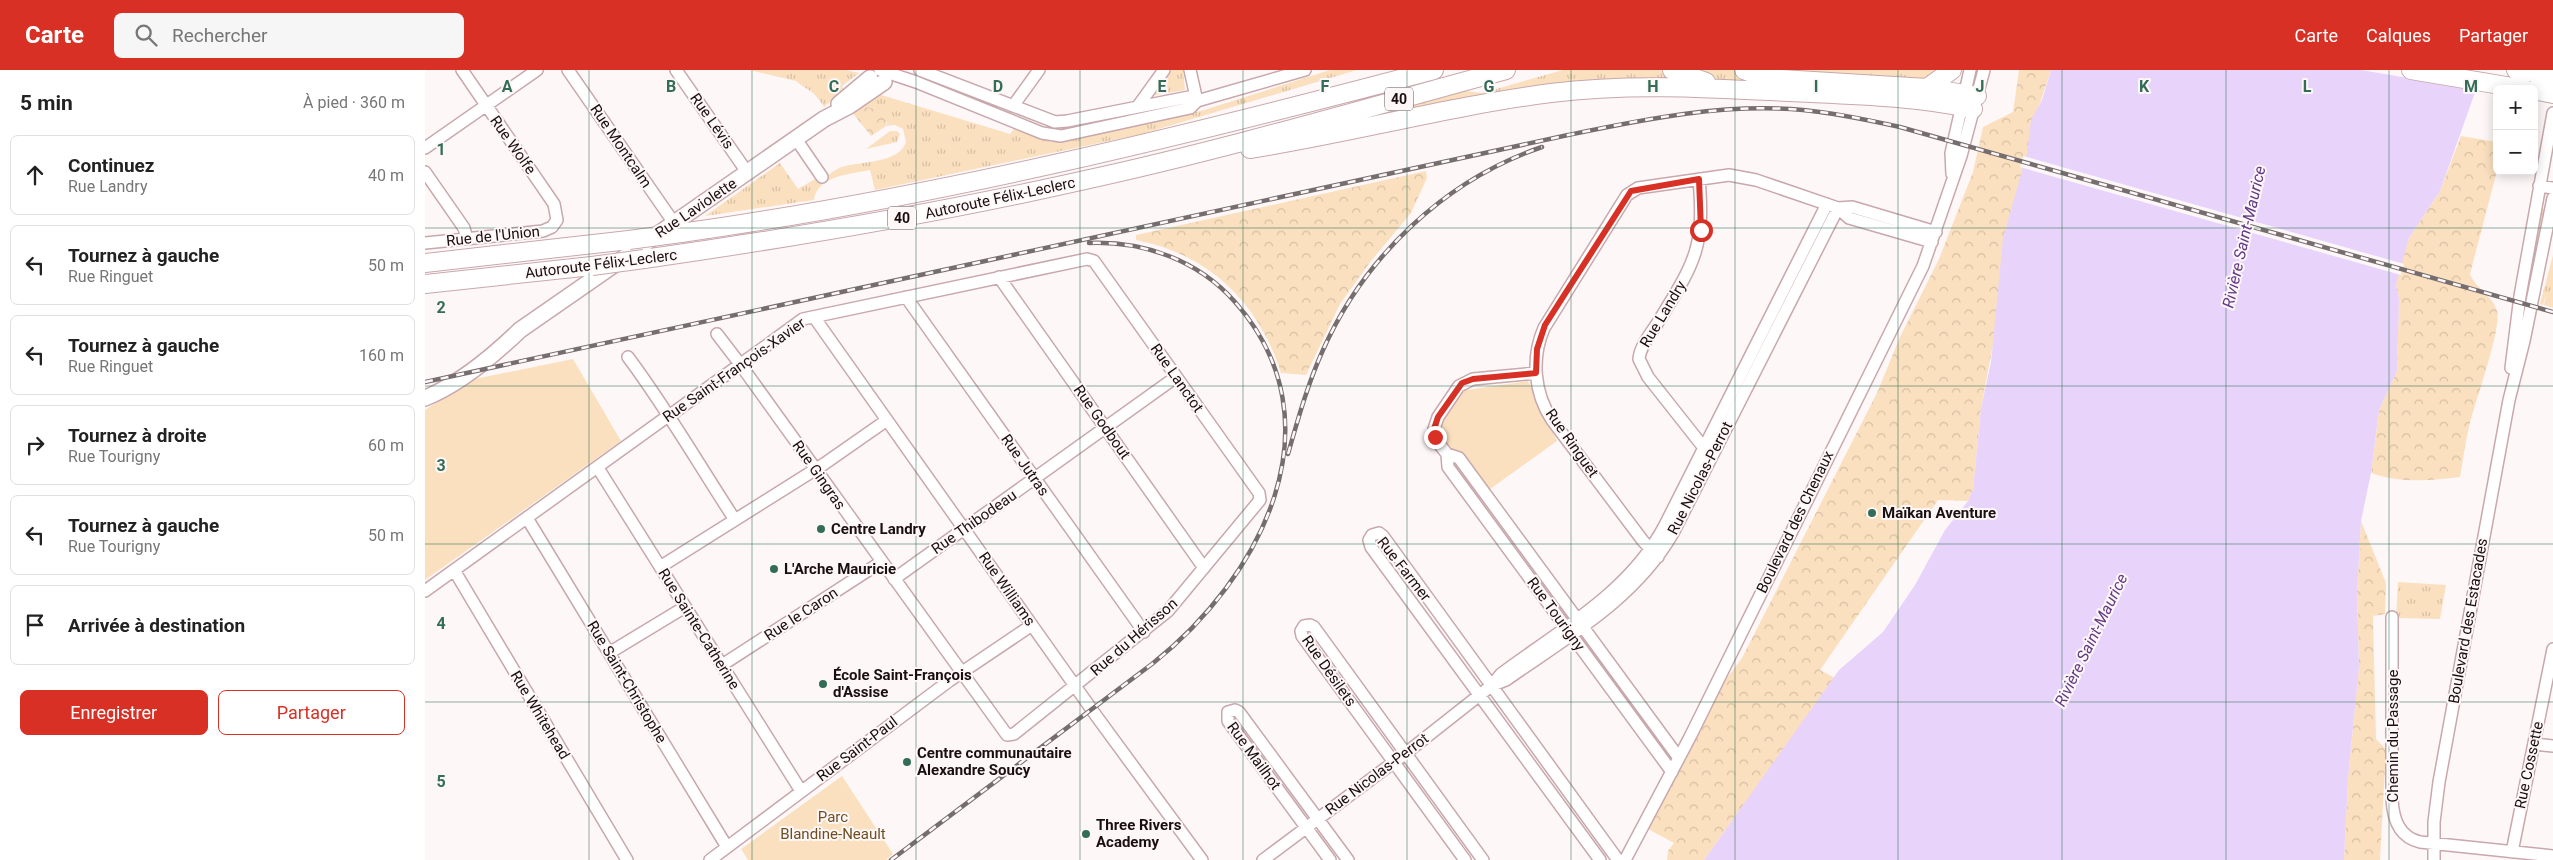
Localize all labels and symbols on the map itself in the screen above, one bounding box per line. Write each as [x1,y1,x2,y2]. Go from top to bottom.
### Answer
text: A [502,77,513,96]
text: B [666,77,676,96]
text: C [829,77,839,96]
text: D [993,77,1003,96]
text: E [1158,77,1167,96]
text: F [1321,77,1330,96]
text: G [1484,77,1495,96]
text: H [1647,77,1659,96]
text: I [1814,77,1818,96]
text: J [1976,77,1984,96]
text: K [2139,77,2150,96]
text: L [2303,77,2312,96]
text: M [2464,77,2478,96]
road number: 40 [1385,88,1413,110]
street label: Rue Lévis [686,90,738,152]
street label: Rue Montcalm [586,101,656,191]
street label: Rue Wolfe [486,112,540,178]
text: 1 [436,140,446,159]
water label: Rivière Saint-Maurice [2218,164,2270,310]
street label: Autoroute Félix-Leclerc [923,173,1077,223]
street label: Rue Laviolette [652,174,740,242]
road number: 40 [888,206,916,230]
route start [1690,219,1713,242]
street label: Rue de l'Union [445,222,541,250]
street label: Autoroute Félix-Leclerc [524,246,678,282]
street label: Rue Landry [1636,277,1690,351]
text: 2 [436,298,446,317]
street label: Rue Saint-François-Xavier [659,314,809,426]
street label: Rue Lanctot [1147,340,1207,416]
street label: Rue Godbout [1070,381,1134,463]
street label: Rue Ringuet [1542,405,1602,481]
street label: Rue Nicolas-Perrot [1664,418,1736,538]
route end [1424,426,1447,449]
street label: Rue Jutras [997,431,1053,499]
street label: Rue Gingras [789,437,849,513]
street label: Boulevard des Chenaux [1753,447,1838,596]
text: 3 [436,456,446,475]
street label: Rue Thibodeau [928,486,1020,558]
place label: Maïkan Aventure [1882,504,1996,522]
marker: Maïkan Aventure [1866,507,1878,519]
place label: Centre Landry [831,520,926,538]
marker: Centre Landry [815,523,827,535]
street label: Rue Farmer [1373,533,1435,605]
street label: Boulevard des Estacades [2445,537,2491,705]
street label: Rue Williams [975,549,1039,629]
place label: L'Arche Mauricie [784,560,896,578]
marker: L'Arche Mauricie [768,563,780,575]
street label: Rue Sainte-Catherine [654,565,744,693]
water label: Rivière Saint-Maurice [2051,570,2131,710]
street label: Rue Tourigny [1523,574,1589,654]
street label: Rue le Caron [761,584,841,644]
street label: Rue du Hérisson [1087,594,1181,680]
text: 4 [436,614,446,633]
street label: Rue Saint-Christophe [583,617,671,747]
street label: Rue Désilets [1298,632,1360,710]
place label: École Saint-François d'Assise [833,666,972,701]
street label: Rue Whitehead [507,667,573,763]
street label: Chemin du Passage [2384,670,2402,802]
marker: École Saint-François d'Assise [817,678,829,690]
street label: Rue Saint-Paul [813,713,901,785]
street label: Rue Mailhot [1223,719,1285,794]
street label: Rue Cossette [2511,720,2547,810]
street label: Rue Nicolas-Perrot [1322,729,1432,819]
place label: Centre communautaire Alexandre Soucy [917,744,1072,779]
marker: Centre communautaire Alexandre Soucy [901,756,913,768]
text: 5 [436,772,446,791]
park label: Parc Blandine-Neault [780,808,886,843]
place label: Three Rivers Academy [1096,816,1182,851]
marker: Three Rivers Academy [1080,828,1092,840]

